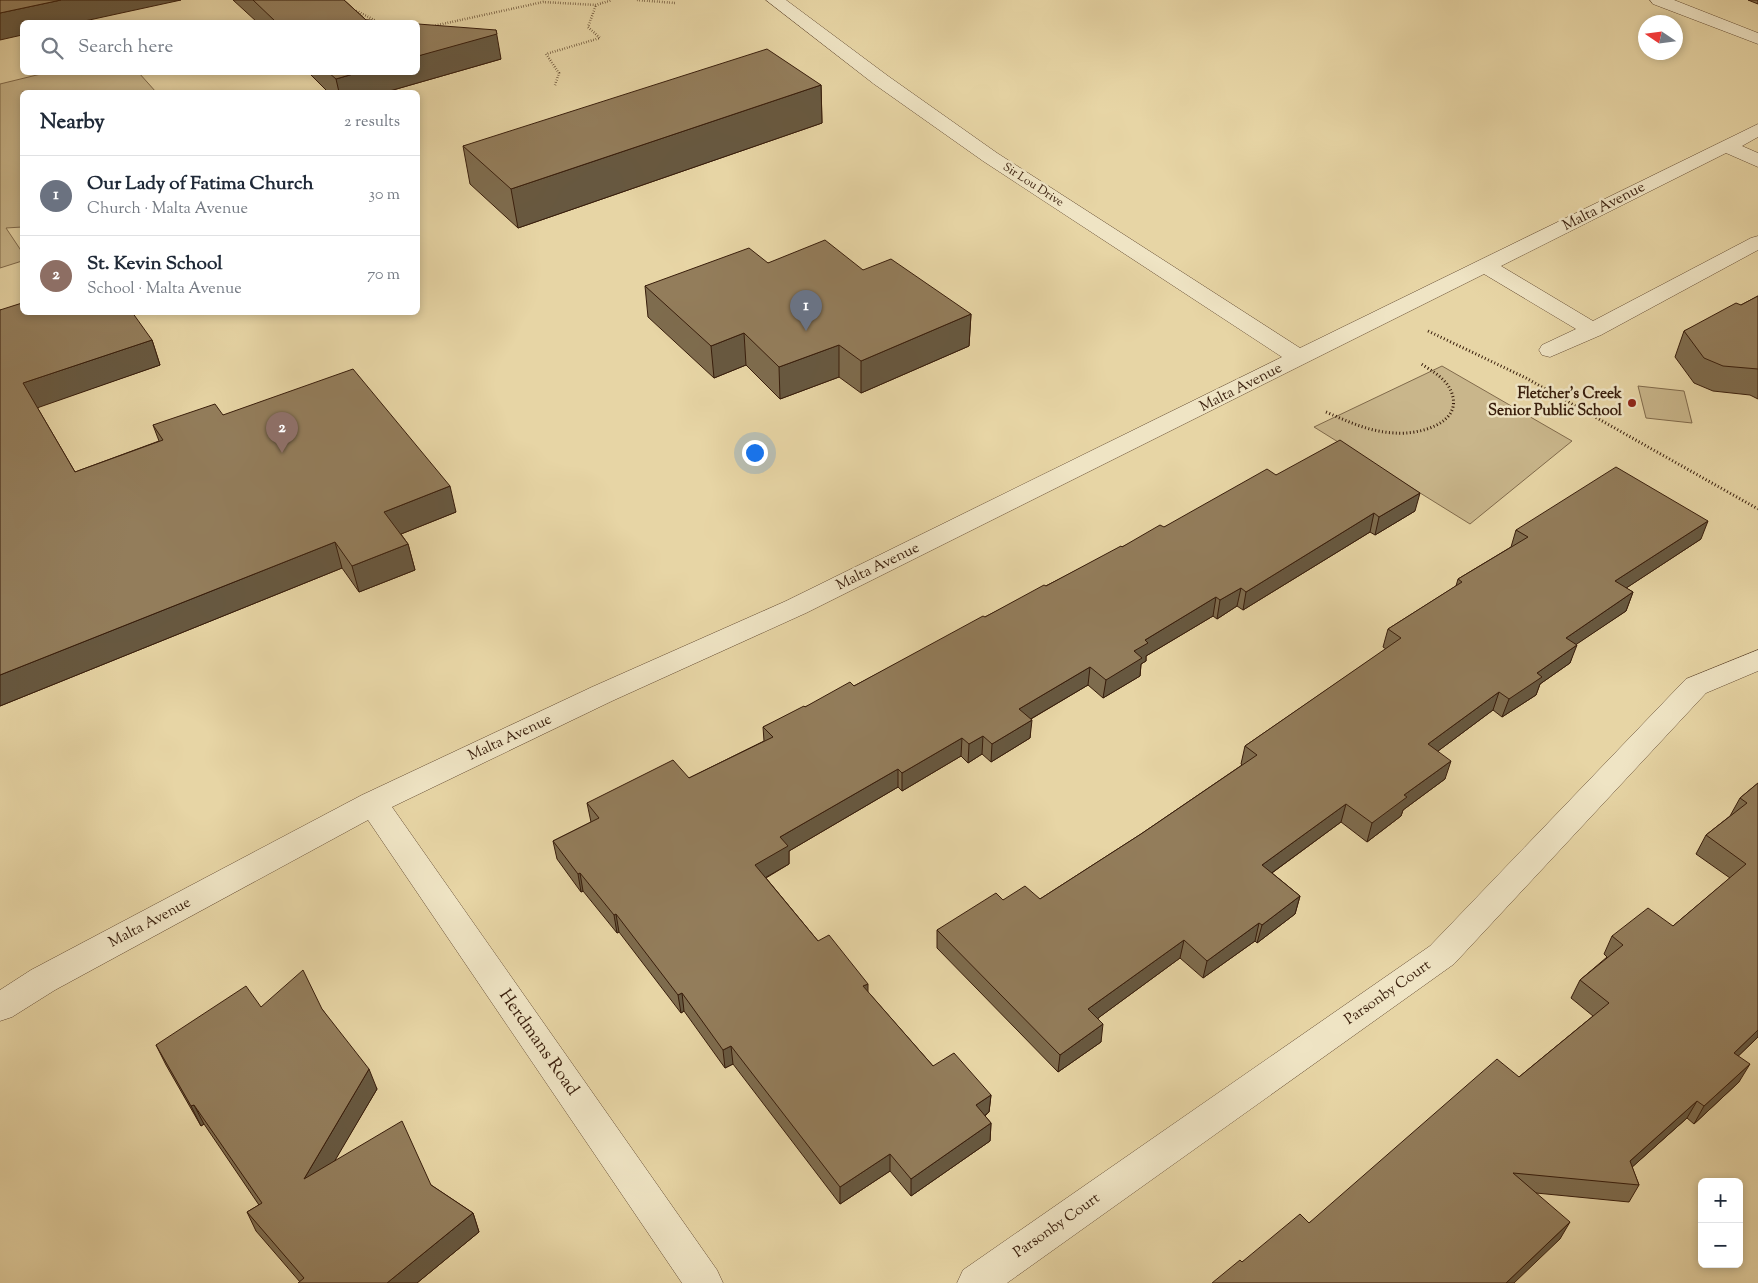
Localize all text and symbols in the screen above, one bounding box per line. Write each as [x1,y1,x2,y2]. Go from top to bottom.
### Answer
north arrow [1638,15,1683,60]
search box [20,20,420,75]
icon: search [38,34,66,62]
text: Search here [78,34,173,61]
text: Nearby [40,108,105,138]
text: 2 results [344,111,400,134]
street label: Sir Lou Drive [999,158,1067,212]
text: Our Lady of Fatima Church [87,171,314,198]
street label: Malta Avenue [1559,177,1649,237]
text: 1 [53,184,59,207]
text: 30 m [369,184,400,207]
text: Church · Malta Avenue [87,198,248,221]
text: St. Kevin School [87,251,223,278]
text: 2 [52,264,60,287]
text: 70 m [367,264,400,287]
text: School · Malta Avenue [87,278,242,301]
pin: 1 [790,290,822,331]
street label: Malta Avenue [1196,358,1286,418]
place label: Fletcher's Creek Senior Public School [1488,384,1623,422]
marker: Fletcher's Creek Senior Public School [1626,397,1638,409]
pin: 2 [266,412,298,453]
your location [742,440,768,466]
street label: Malta Avenue [833,538,923,596]
street label: Malta Avenue [465,709,555,767]
street label: Malta Avenue [105,893,195,953]
street label: Parsonby Court [1341,955,1435,1031]
street label: Herdmans Road [492,984,584,1102]
map controls [1698,1178,1743,1268]
button: + [1698,1178,1743,1223]
street label: Parsonby Court [1010,1188,1104,1264]
button: − [1698,1223,1743,1268]

